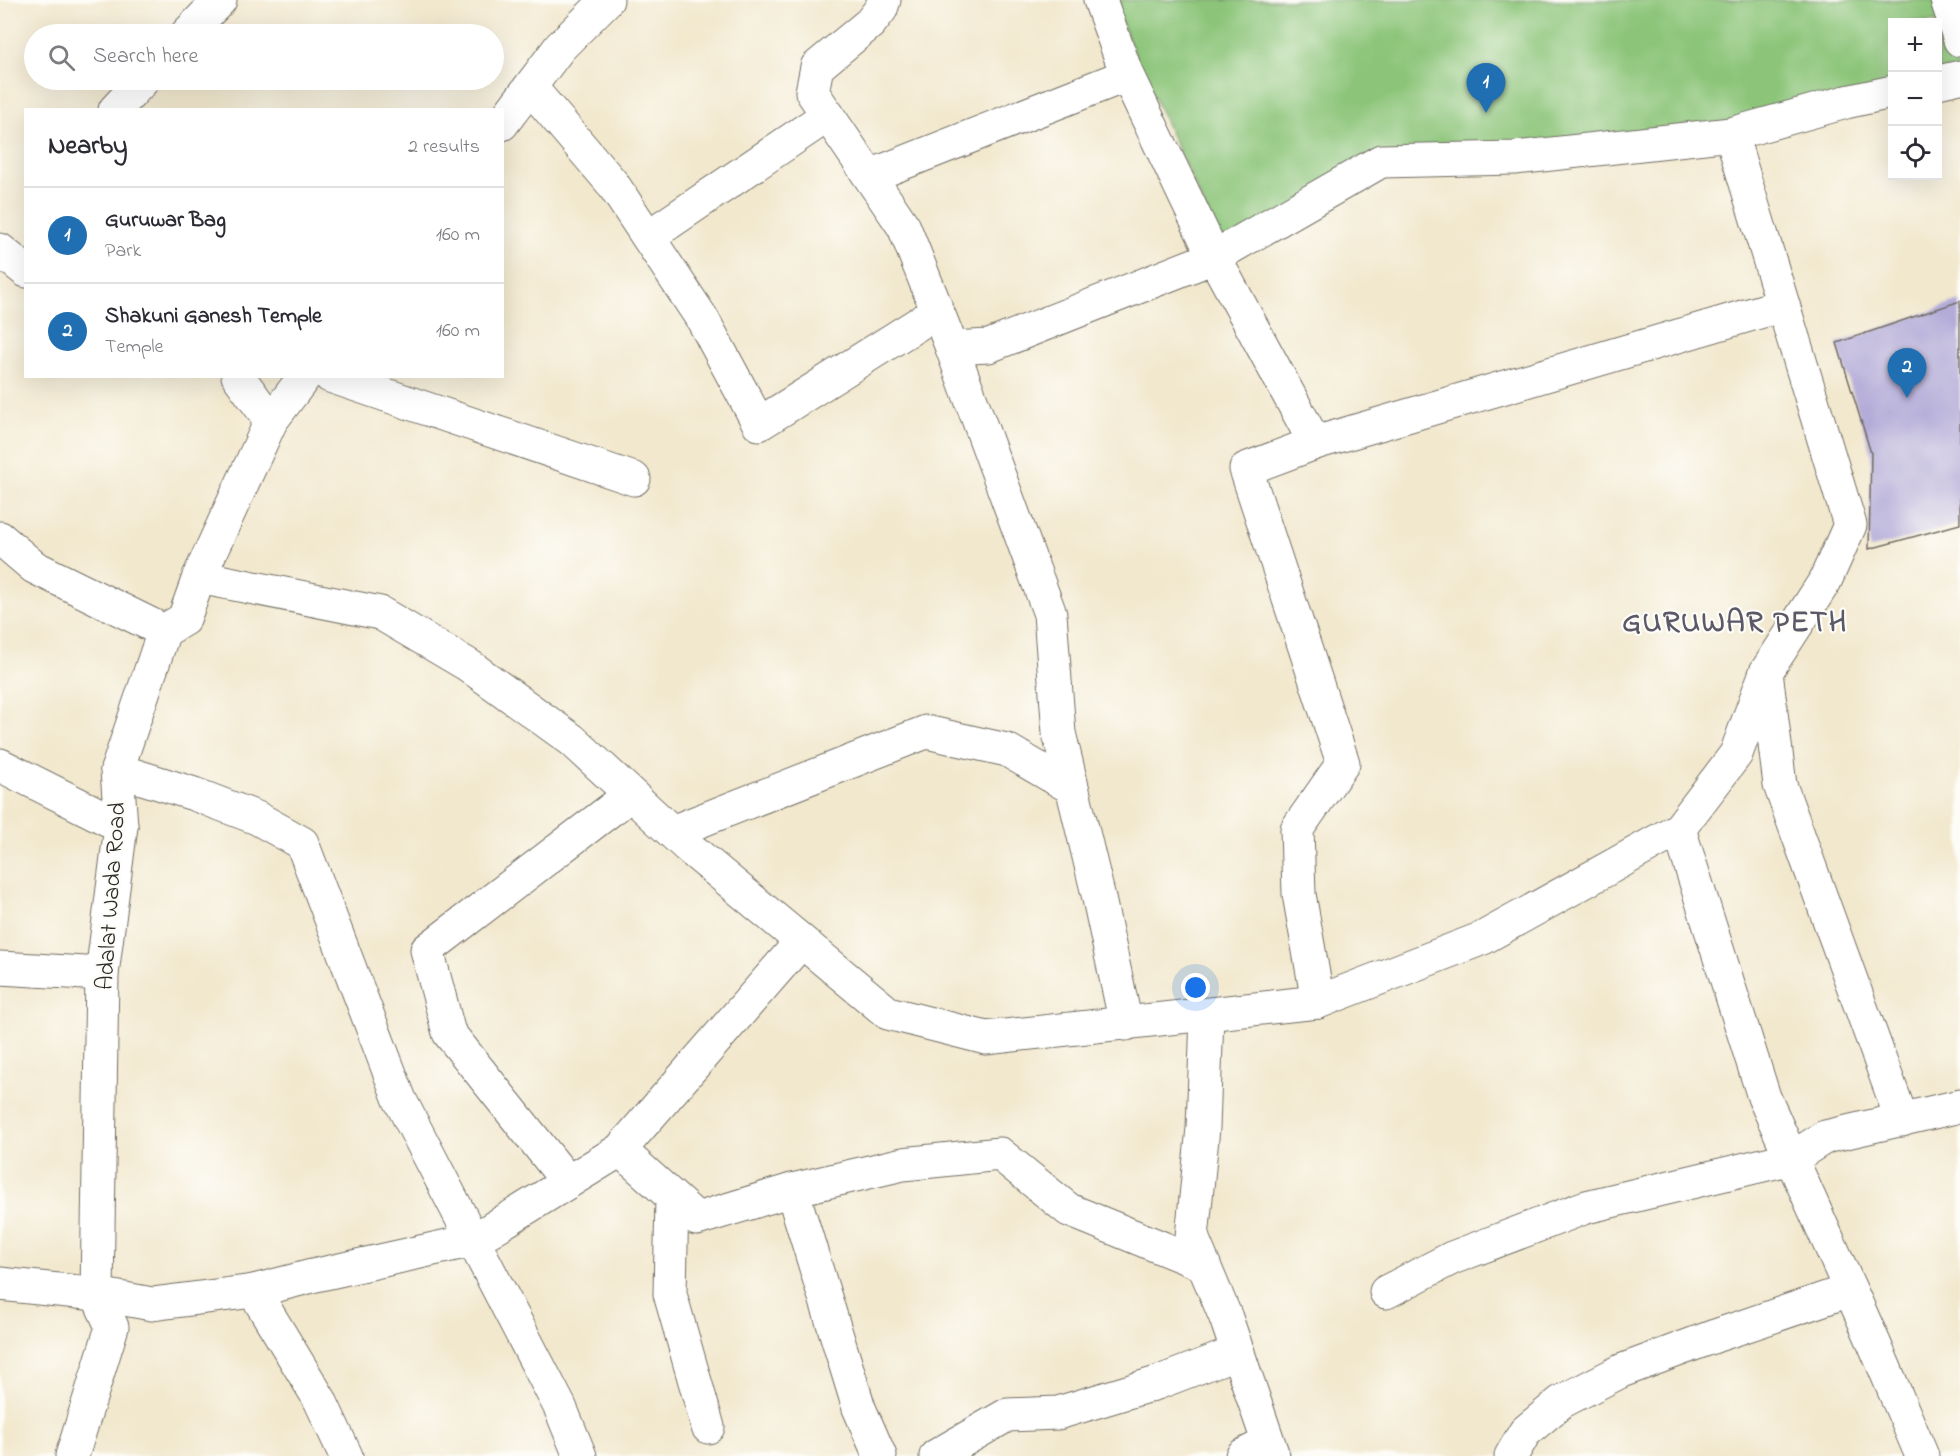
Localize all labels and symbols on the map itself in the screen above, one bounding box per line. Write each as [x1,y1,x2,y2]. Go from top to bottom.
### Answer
pin: 1 [1466,63,1506,113]
pin: 2 [1888,348,1926,398]
district label: GURUWAR PETH [1622,602,1848,646]
street label: Adalat Wada Road [88,800,137,991]
your location [1181,973,1210,1002]

